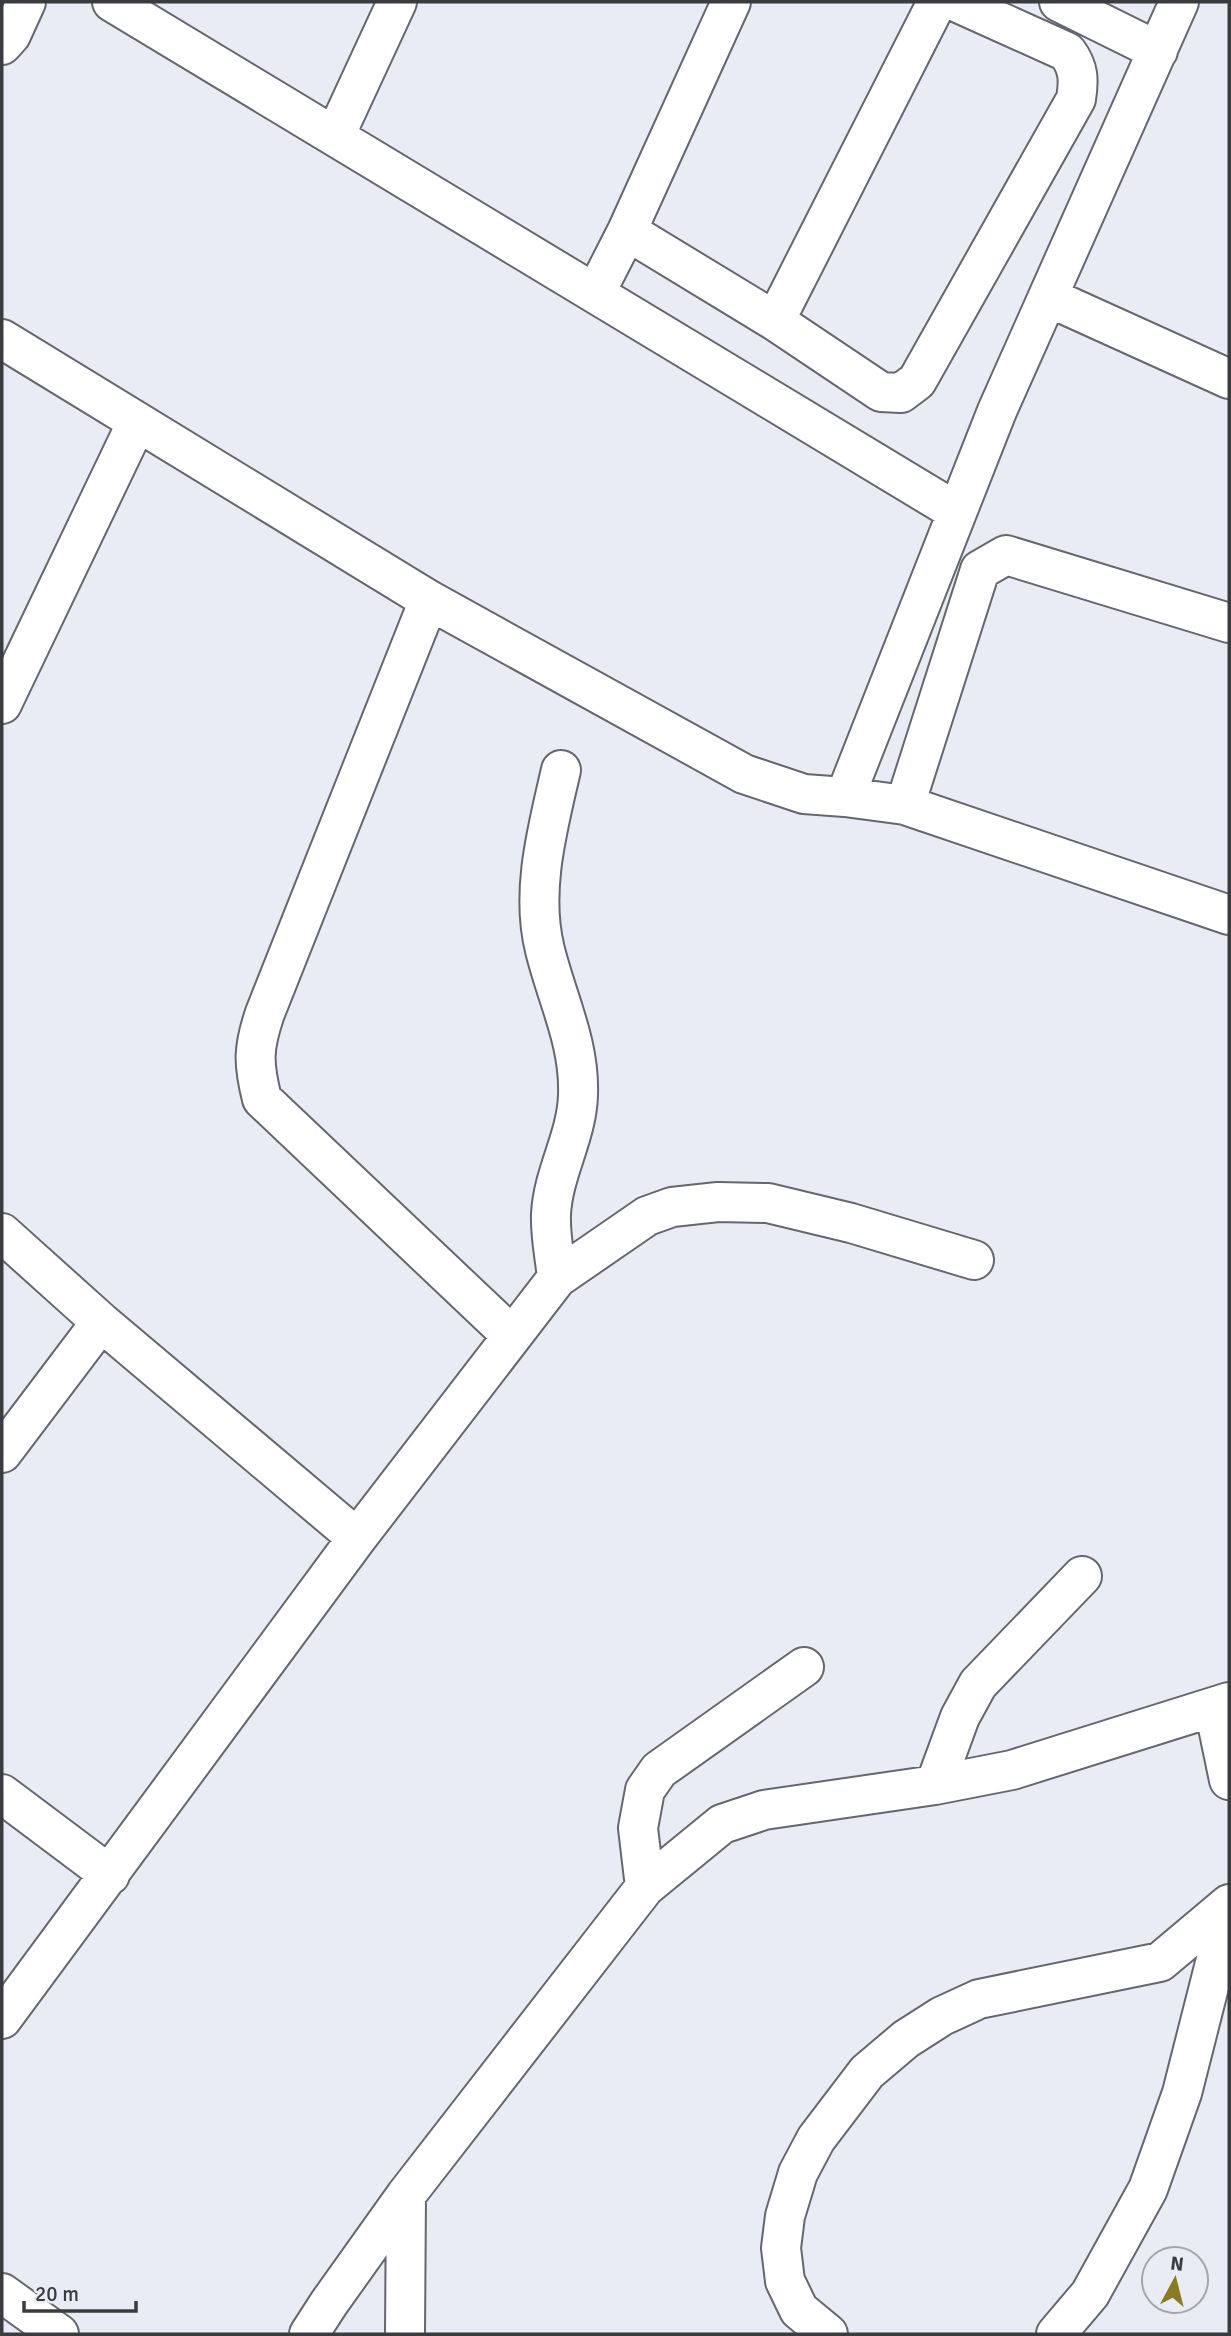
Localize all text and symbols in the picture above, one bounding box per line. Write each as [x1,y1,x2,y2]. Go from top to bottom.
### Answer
north arrow [1140,2245,1210,2315]
text: N [1169,2251,1185,2277]
scale bar [24,2270,136,2314]
text: 20 m [35,2281,79,2307]

